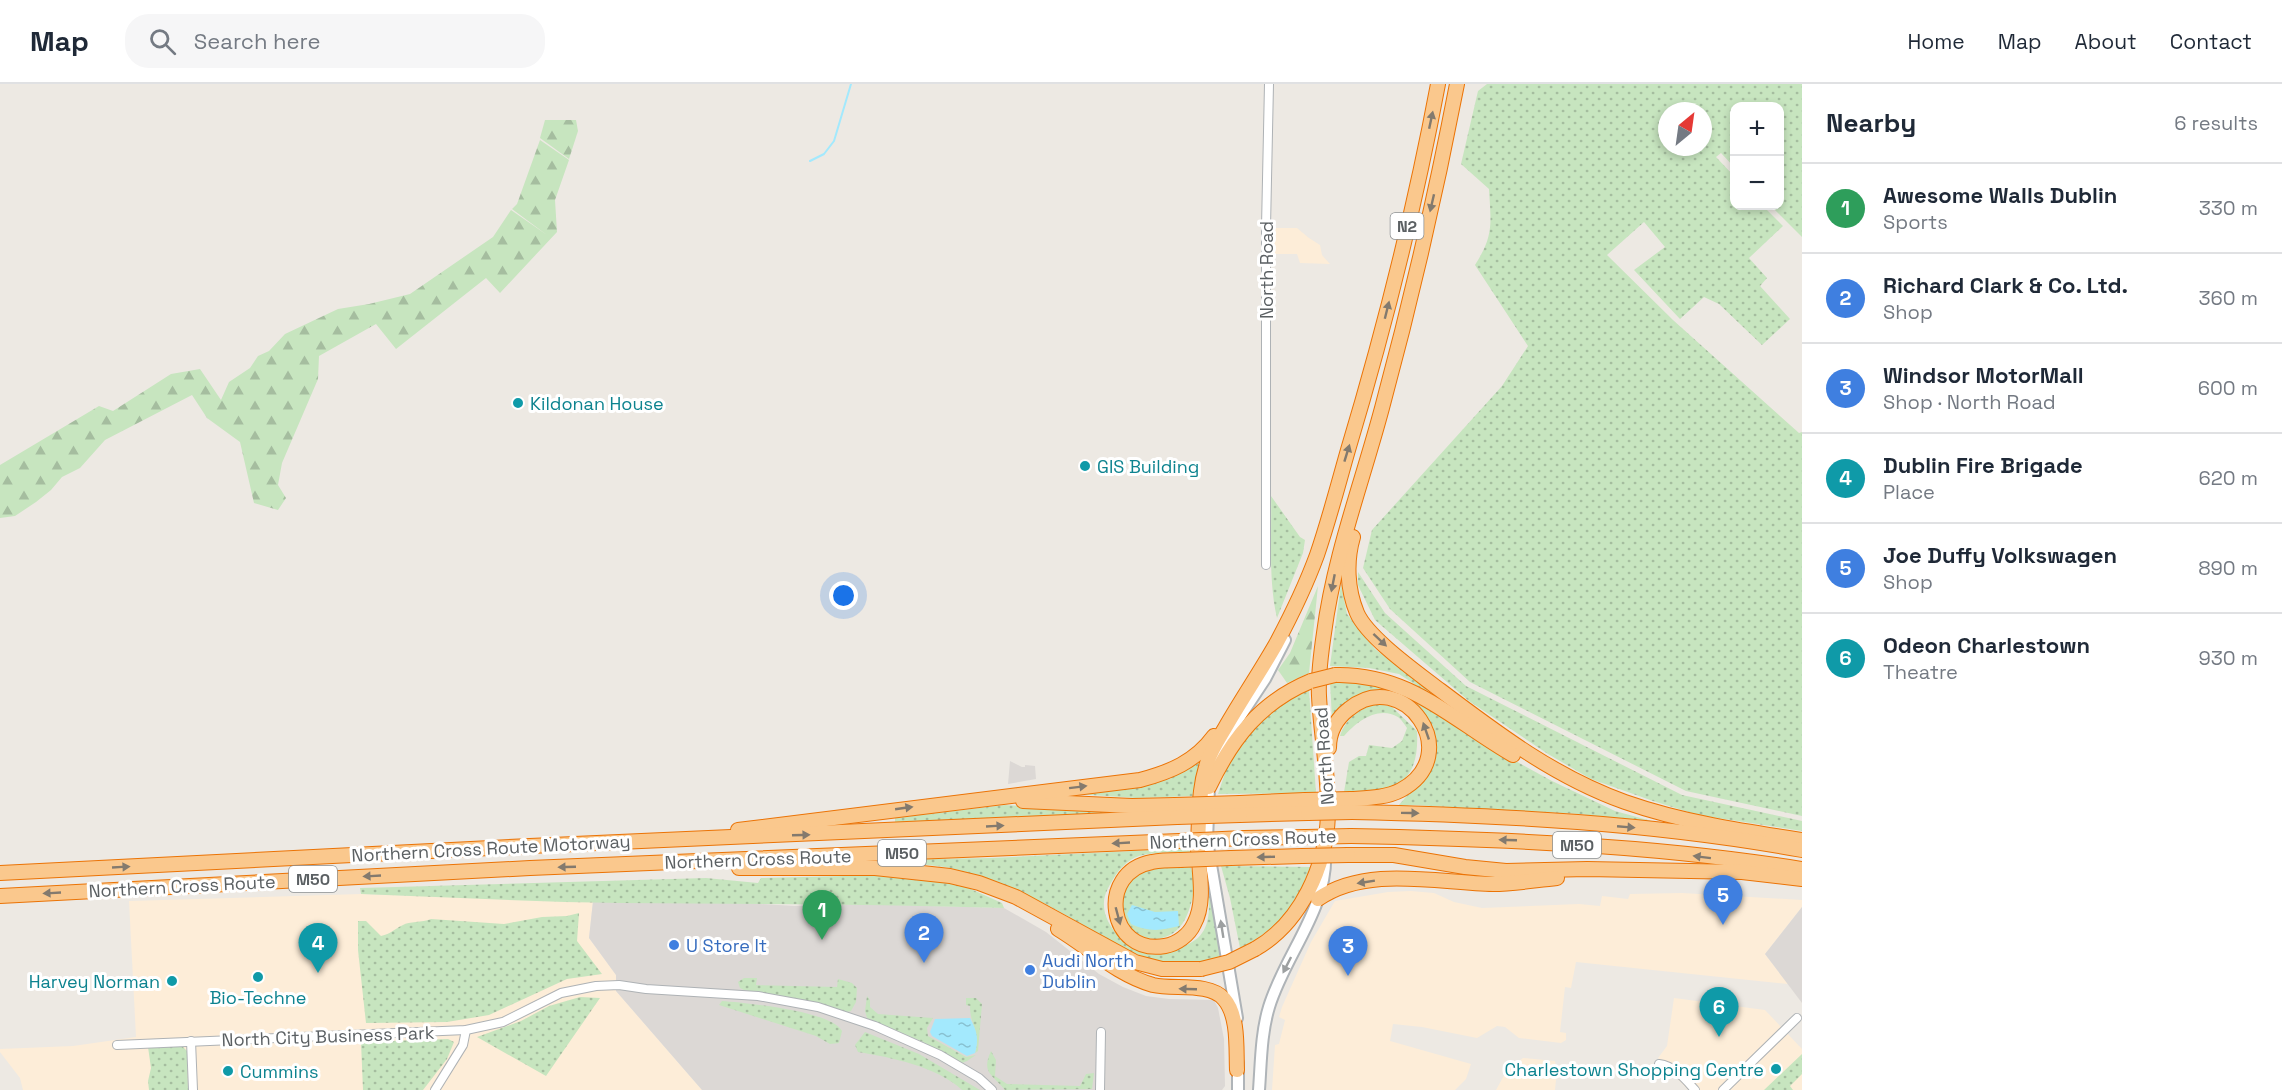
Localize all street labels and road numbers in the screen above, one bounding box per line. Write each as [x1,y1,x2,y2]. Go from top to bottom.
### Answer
road number: N2 [1390,213,1424,239]
street label: North Road [1255,221,1278,319]
street label: North Road [1309,706,1339,806]
street label: Northern Cross Route [1149,824,1337,854]
street label: Northern Cross Route Motorway [351,829,631,867]
road number: M50 [1553,832,1601,858]
road number: M50 [878,840,926,866]
street label: Northern Cross Route [664,844,852,874]
road number: M50 [289,866,337,892]
street label: Northern Cross Route [88,870,276,902]
street label: North City Business Park [221,1021,435,1051]

